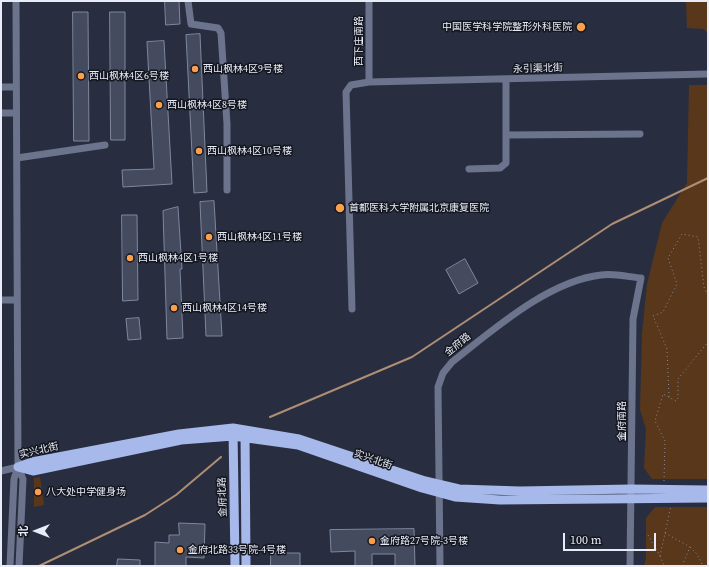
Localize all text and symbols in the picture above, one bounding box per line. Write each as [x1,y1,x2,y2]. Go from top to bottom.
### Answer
street label: 西下庄南路 [353,16,365,66]
place label: 中国医学科学院整形外科医院 [442,21,572,33]
marker: 中国医学科学院整形外科医院 [575,21,587,33]
street label: 永引渠北街 [513,62,563,76]
place label: 西山枫林4区9号楼 [203,63,283,75]
marker: 西山枫林4区9号楼 [190,64,200,74]
place label: 西山枫林4区6号楼 [89,70,169,82]
marker: 西山枫林4区6号楼 [76,71,86,81]
place label: 西山枫林4区8号楼 [167,99,247,111]
marker: 西山枫林4区8号楼 [154,100,164,110]
place label: 西山枫林4区10号楼 [207,145,292,157]
marker: 西山枫林4区10号楼 [194,146,204,156]
marker: 首都医科大学附属北京康复医院 [334,202,346,214]
place label: 首都医科大学附属北京康复医院 [349,202,489,214]
place label: 西山枫林4区11号楼 [217,231,302,243]
marker: 西山枫林4区11号楼 [204,232,214,242]
place label: 西山枫林4区1号楼 [138,252,218,264]
marker: 西山枫林4区1号楼 [125,253,135,263]
place label: 西山枫林4区14号楼 [182,302,267,314]
marker: 西山枫林4区14号楼 [169,303,179,313]
street label: 金府路 [443,331,473,359]
street label: 金府南路 [616,401,628,441]
street label: 实兴北街 [18,441,60,461]
street label: 实兴北街 [352,448,394,472]
street label: 金府北路 [216,477,230,517]
place label: 八大处中学健身场 [46,486,126,498]
marker: 八大处中学健身场 [33,487,43,497]
north arrow [16,511,56,551]
scale bar [565,525,658,551]
text: 北 [16,526,31,537]
text: 100 m [570,532,602,548]
place label: 金府路27号院-3号楼 [380,535,468,547]
marker: 金府路27号院-3号楼 [367,536,377,546]
place label: 金府北路33号院-4号楼 [188,544,286,556]
marker: 金府北路33号院-4号楼 [175,545,185,555]

